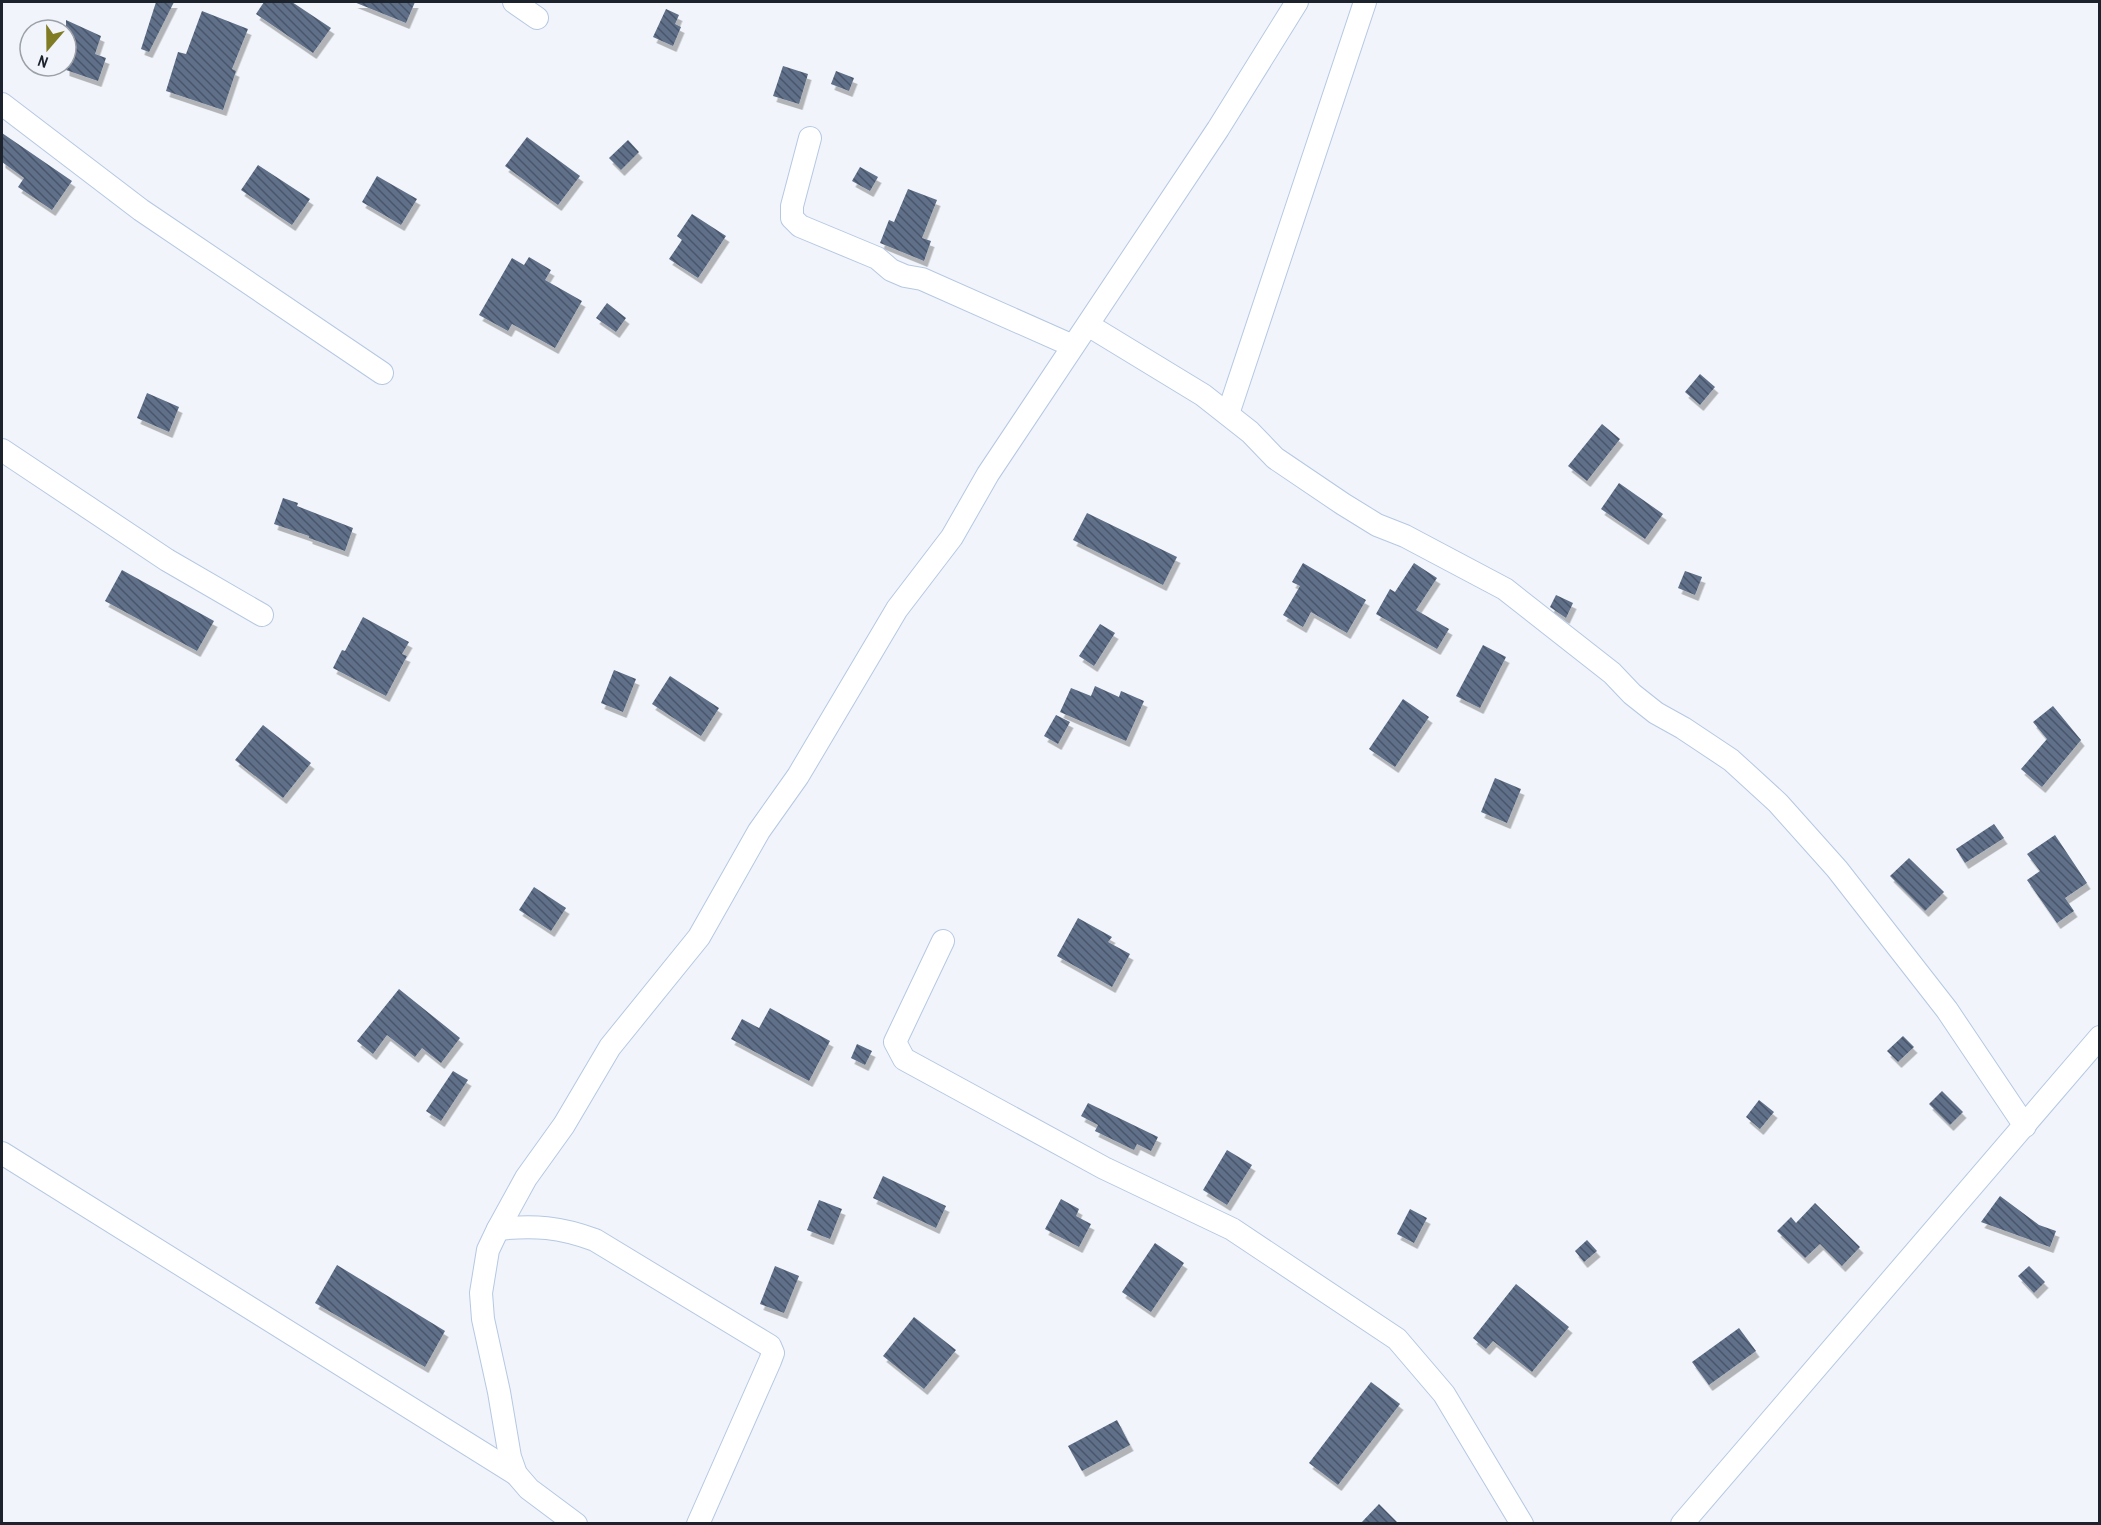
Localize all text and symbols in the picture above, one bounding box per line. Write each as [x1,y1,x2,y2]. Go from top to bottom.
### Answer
north arrow [18,18,78,78]
text: N [35,50,51,74]

